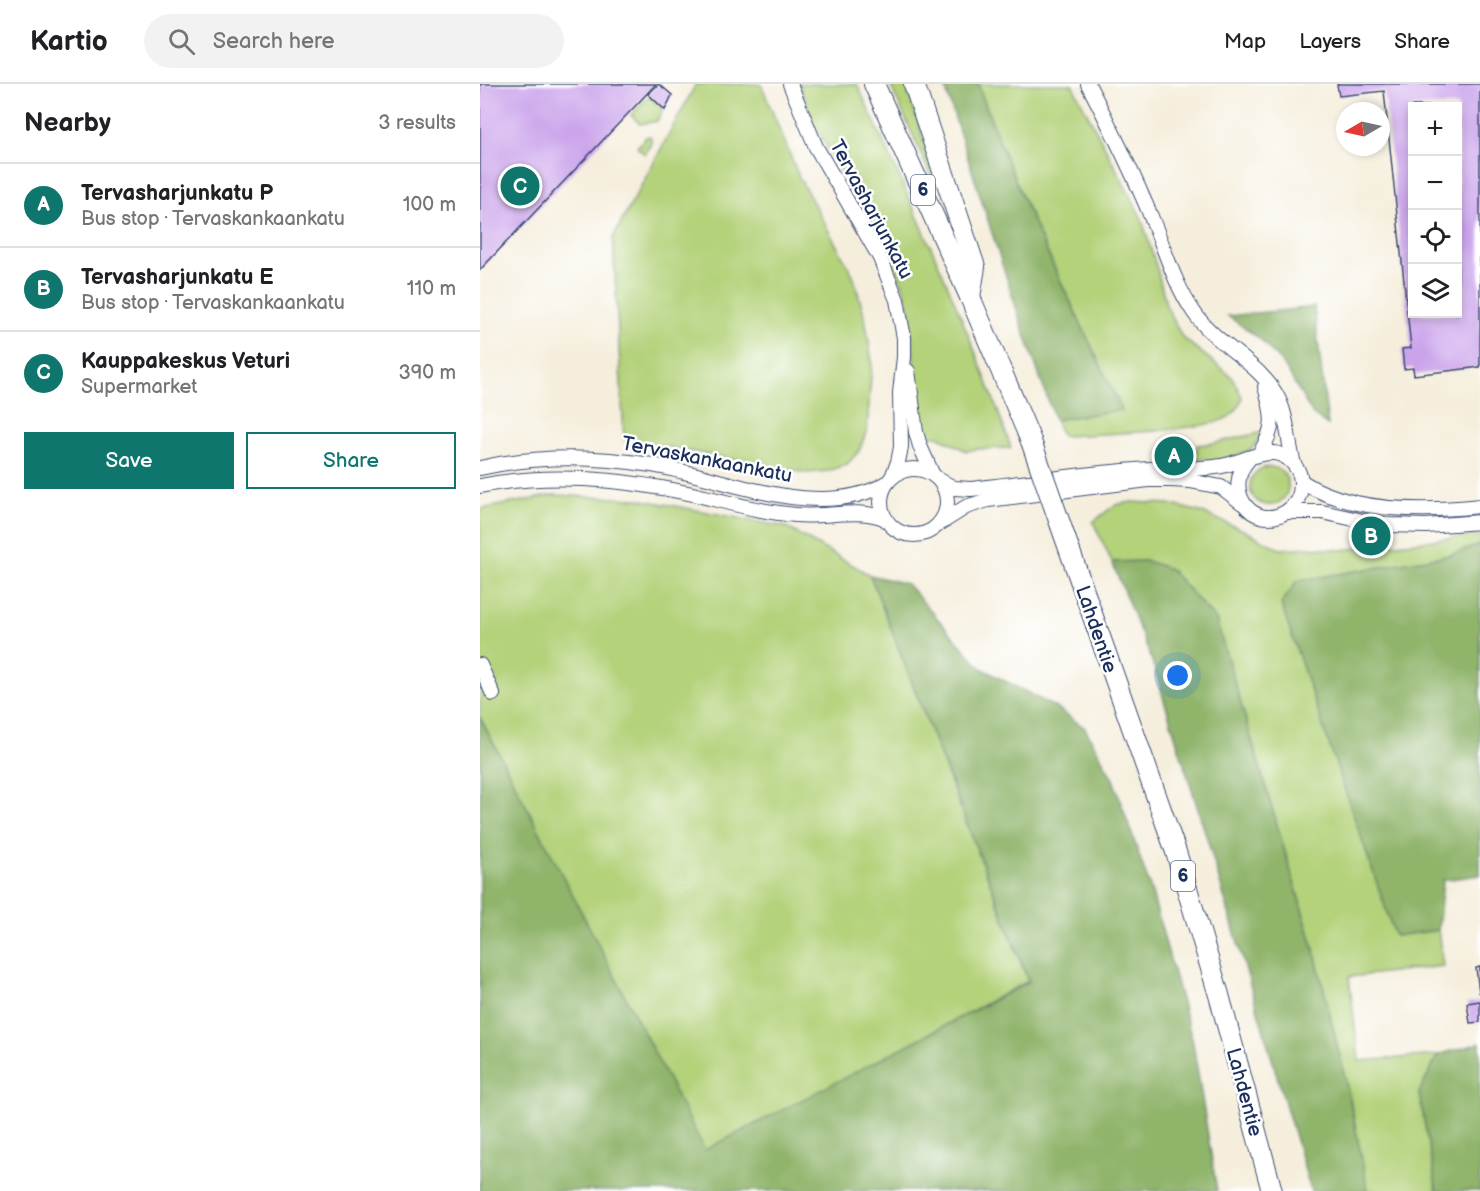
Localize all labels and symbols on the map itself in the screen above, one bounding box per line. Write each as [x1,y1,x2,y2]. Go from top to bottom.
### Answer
north arrow [1336,102,1390,156]
street label: Tervasharjunkatu [824,136,918,283]
pin: C [500,164,540,208]
road number: 6 [911,175,935,205]
street label: Tervaskankaankatu [620,432,794,488]
pin: A [1154,434,1194,478]
pin: B [1352,514,1390,558]
street label: Lahdentie [1070,583,1122,676]
your location [1163,661,1192,690]
road number: 6 [1171,861,1195,891]
street label: Lahdentie [1221,1045,1267,1139]

